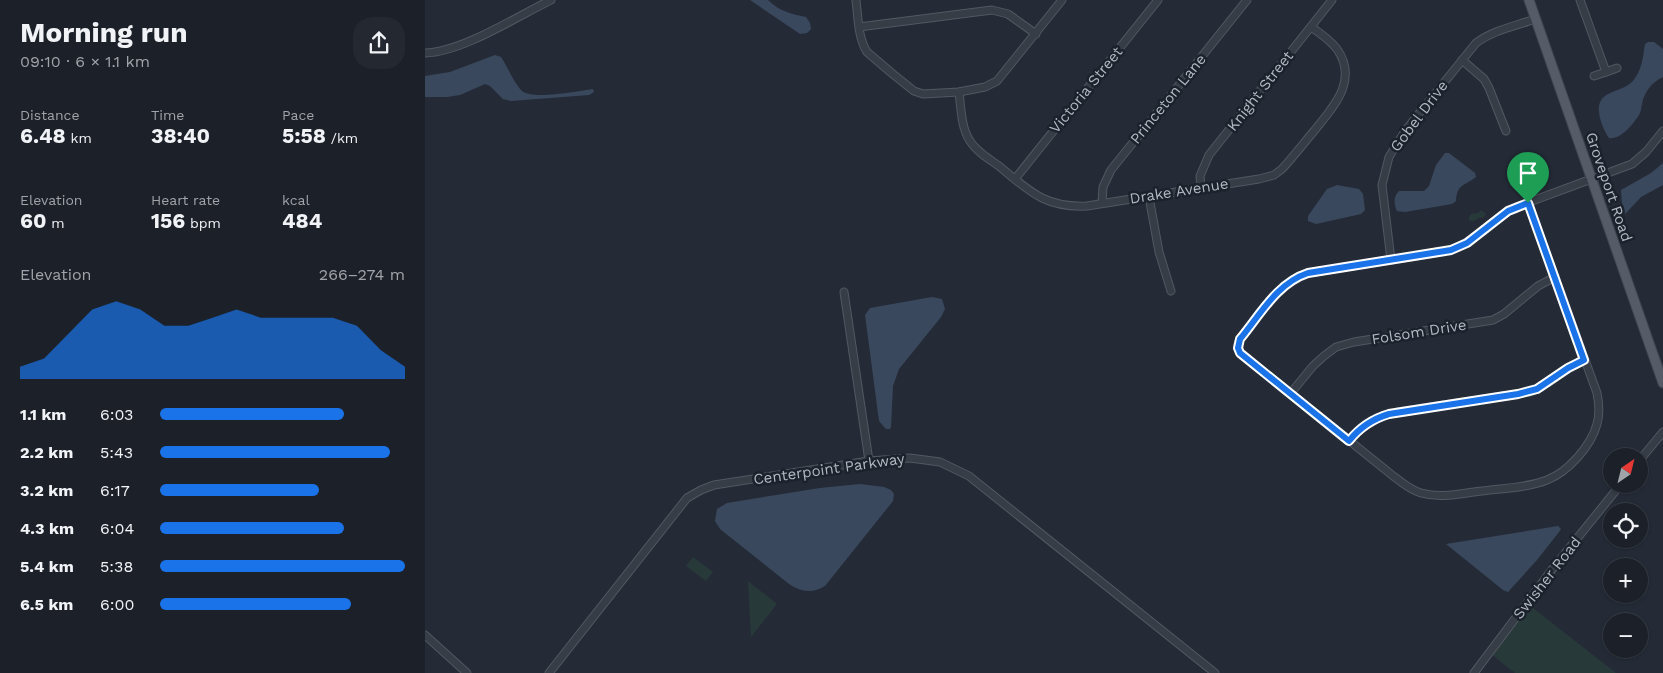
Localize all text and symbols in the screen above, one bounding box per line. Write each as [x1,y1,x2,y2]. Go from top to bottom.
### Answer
text: Morning run [20,16,188,49]
button: share [353,17,405,69]
street label: Victoria Street [1046,43,1127,137]
street label: Knight Street [1223,47,1297,135]
street label: Princeton Lane [1126,50,1210,148]
text: 09:10 · 6 × 1.1 km [20,52,150,71]
street label: Gobel Drive [1386,77,1452,155]
text: Distance [20,107,80,123]
text: Time [151,107,184,123]
text: Pace [282,107,314,123]
text: 6.48 [20,123,66,148]
text: 38:40 [151,123,210,148]
text: 5:58 [282,123,326,148]
text: km [66,130,92,146]
text: /km [326,130,358,146]
street label: Groveport Road [1582,130,1636,244]
pin [1507,152,1549,203]
icon: arrive [1514,159,1542,187]
street label: Drake Avenue [1128,174,1230,208]
text: Elevation [20,192,83,208]
text: Heart rate [151,192,220,208]
text: kcal [282,192,310,208]
text: 60 [20,208,46,233]
text: 156 [151,208,185,233]
text: 484 [282,208,322,233]
text: m [46,215,65,231]
text: bpm [185,215,221,231]
text: Elevation [20,265,91,284]
text: 266–274 m [319,265,405,284]
street label: Folsom Drive [1370,316,1468,348]
text: 1.1 km [20,405,66,424]
text: 6:03 [100,405,133,424]
text: 2.2 km [20,443,73,462]
text: 5:43 [100,443,133,462]
north arrow [1603,448,1647,492]
map controls [1603,448,1648,658]
street label: Centerpoint Parkway [752,449,906,489]
text: 3.2 km [20,481,73,500]
text: 6:17 [100,481,130,500]
button: locate [1603,503,1648,548]
text: 4.3 km [20,519,74,538]
text: 6:04 [100,519,134,538]
street label: Swisher Road [1509,533,1585,623]
text: 5.4 km [20,557,74,576]
text: 5:38 [100,557,133,576]
button: + [1603,558,1648,603]
text: 6.5 km [20,595,73,614]
text: 6:00 [100,595,134,614]
button: − [1603,613,1648,658]

